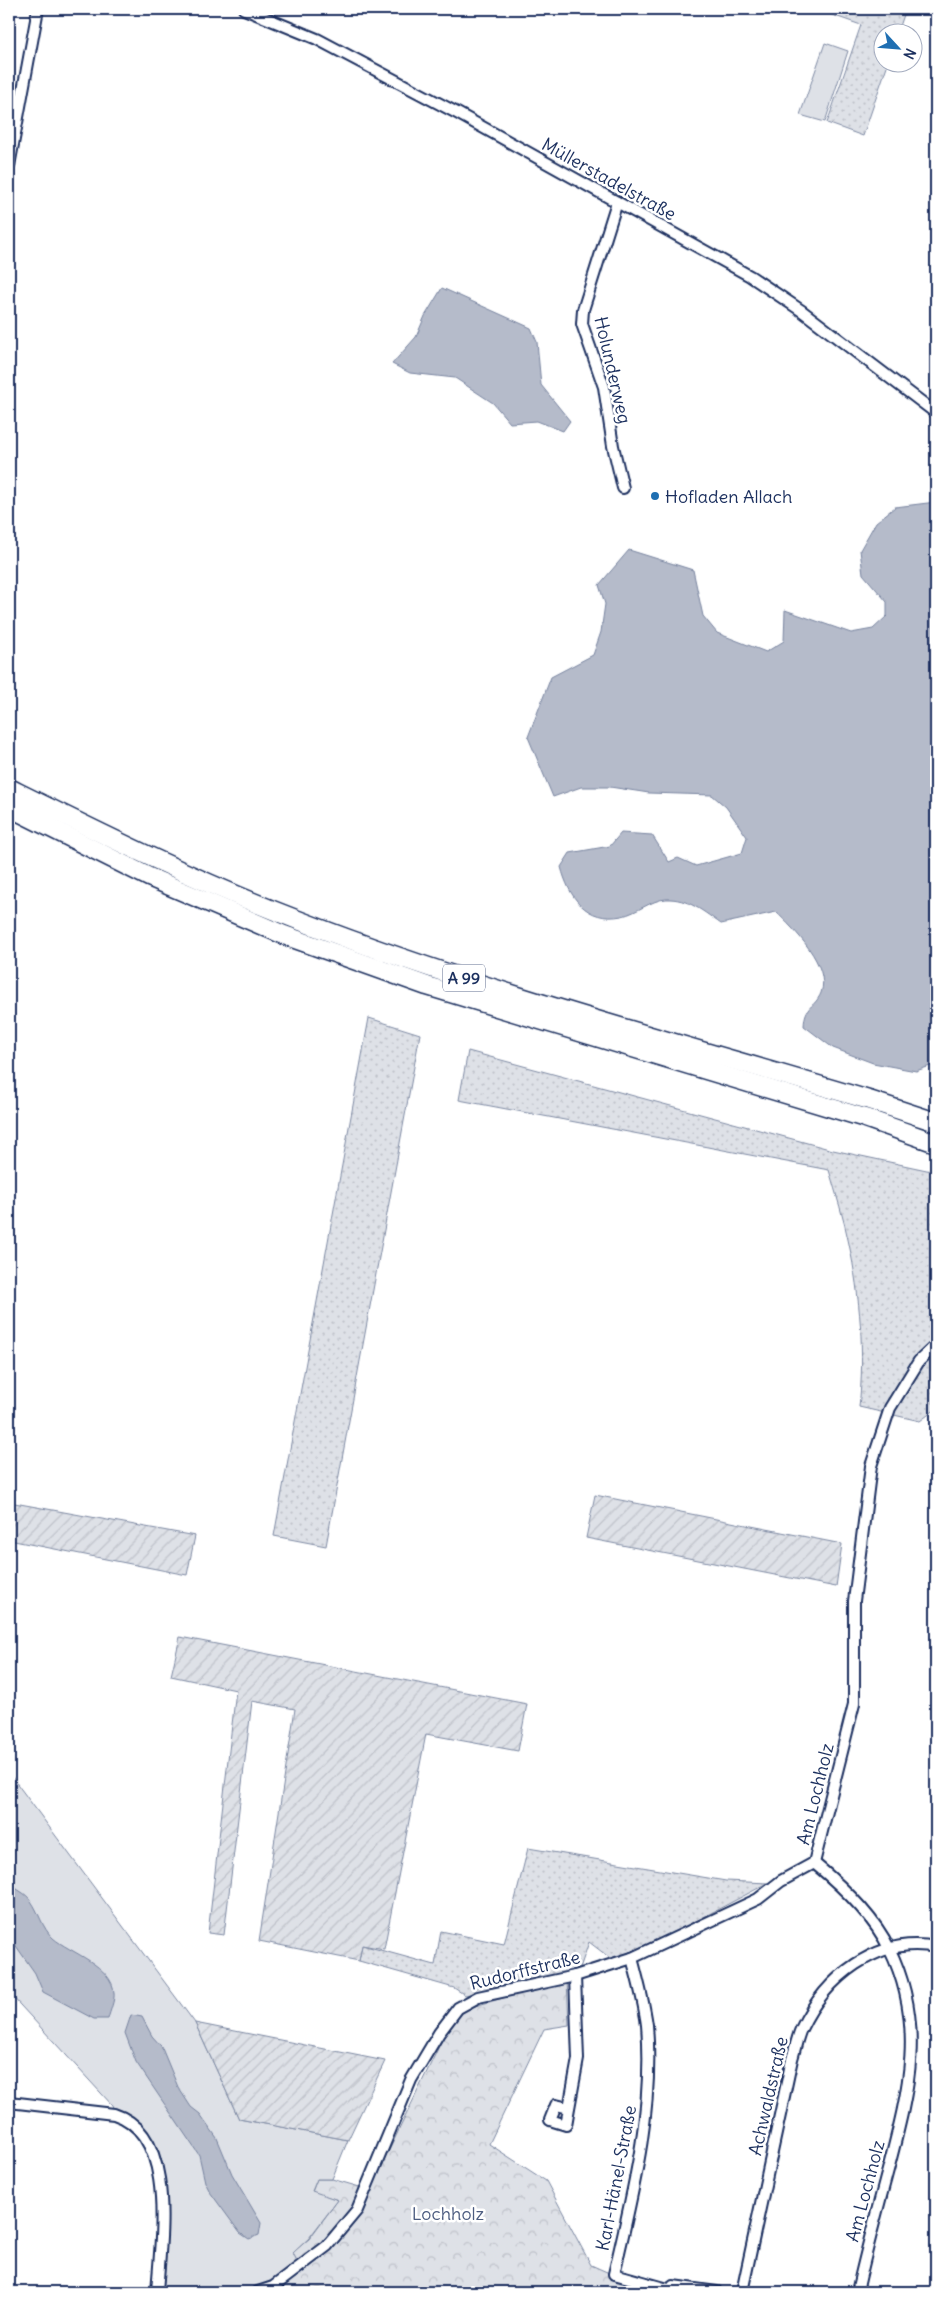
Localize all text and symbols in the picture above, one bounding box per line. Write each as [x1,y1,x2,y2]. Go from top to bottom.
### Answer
north arrow [872,22,922,72]
text: N [899,45,920,62]
street label: Müllerstadelstraße [538,133,680,225]
street label: Holunderweg [589,314,637,426]
place label: Hofladen Allach [665,485,792,508]
marker: Hofladen Allach [649,490,661,502]
road number: A 99 [443,964,485,991]
street label: Am Lochholz [791,1740,839,1847]
street label: Rudorffstraße [468,1945,582,1995]
street label: Achwaldstraße [743,2034,793,2158]
street label: Karl-Hänel-Straße [591,2103,641,2253]
street label: Am Lochholz [840,2137,890,2244]
park label: Lochholz [412,2202,485,2225]

